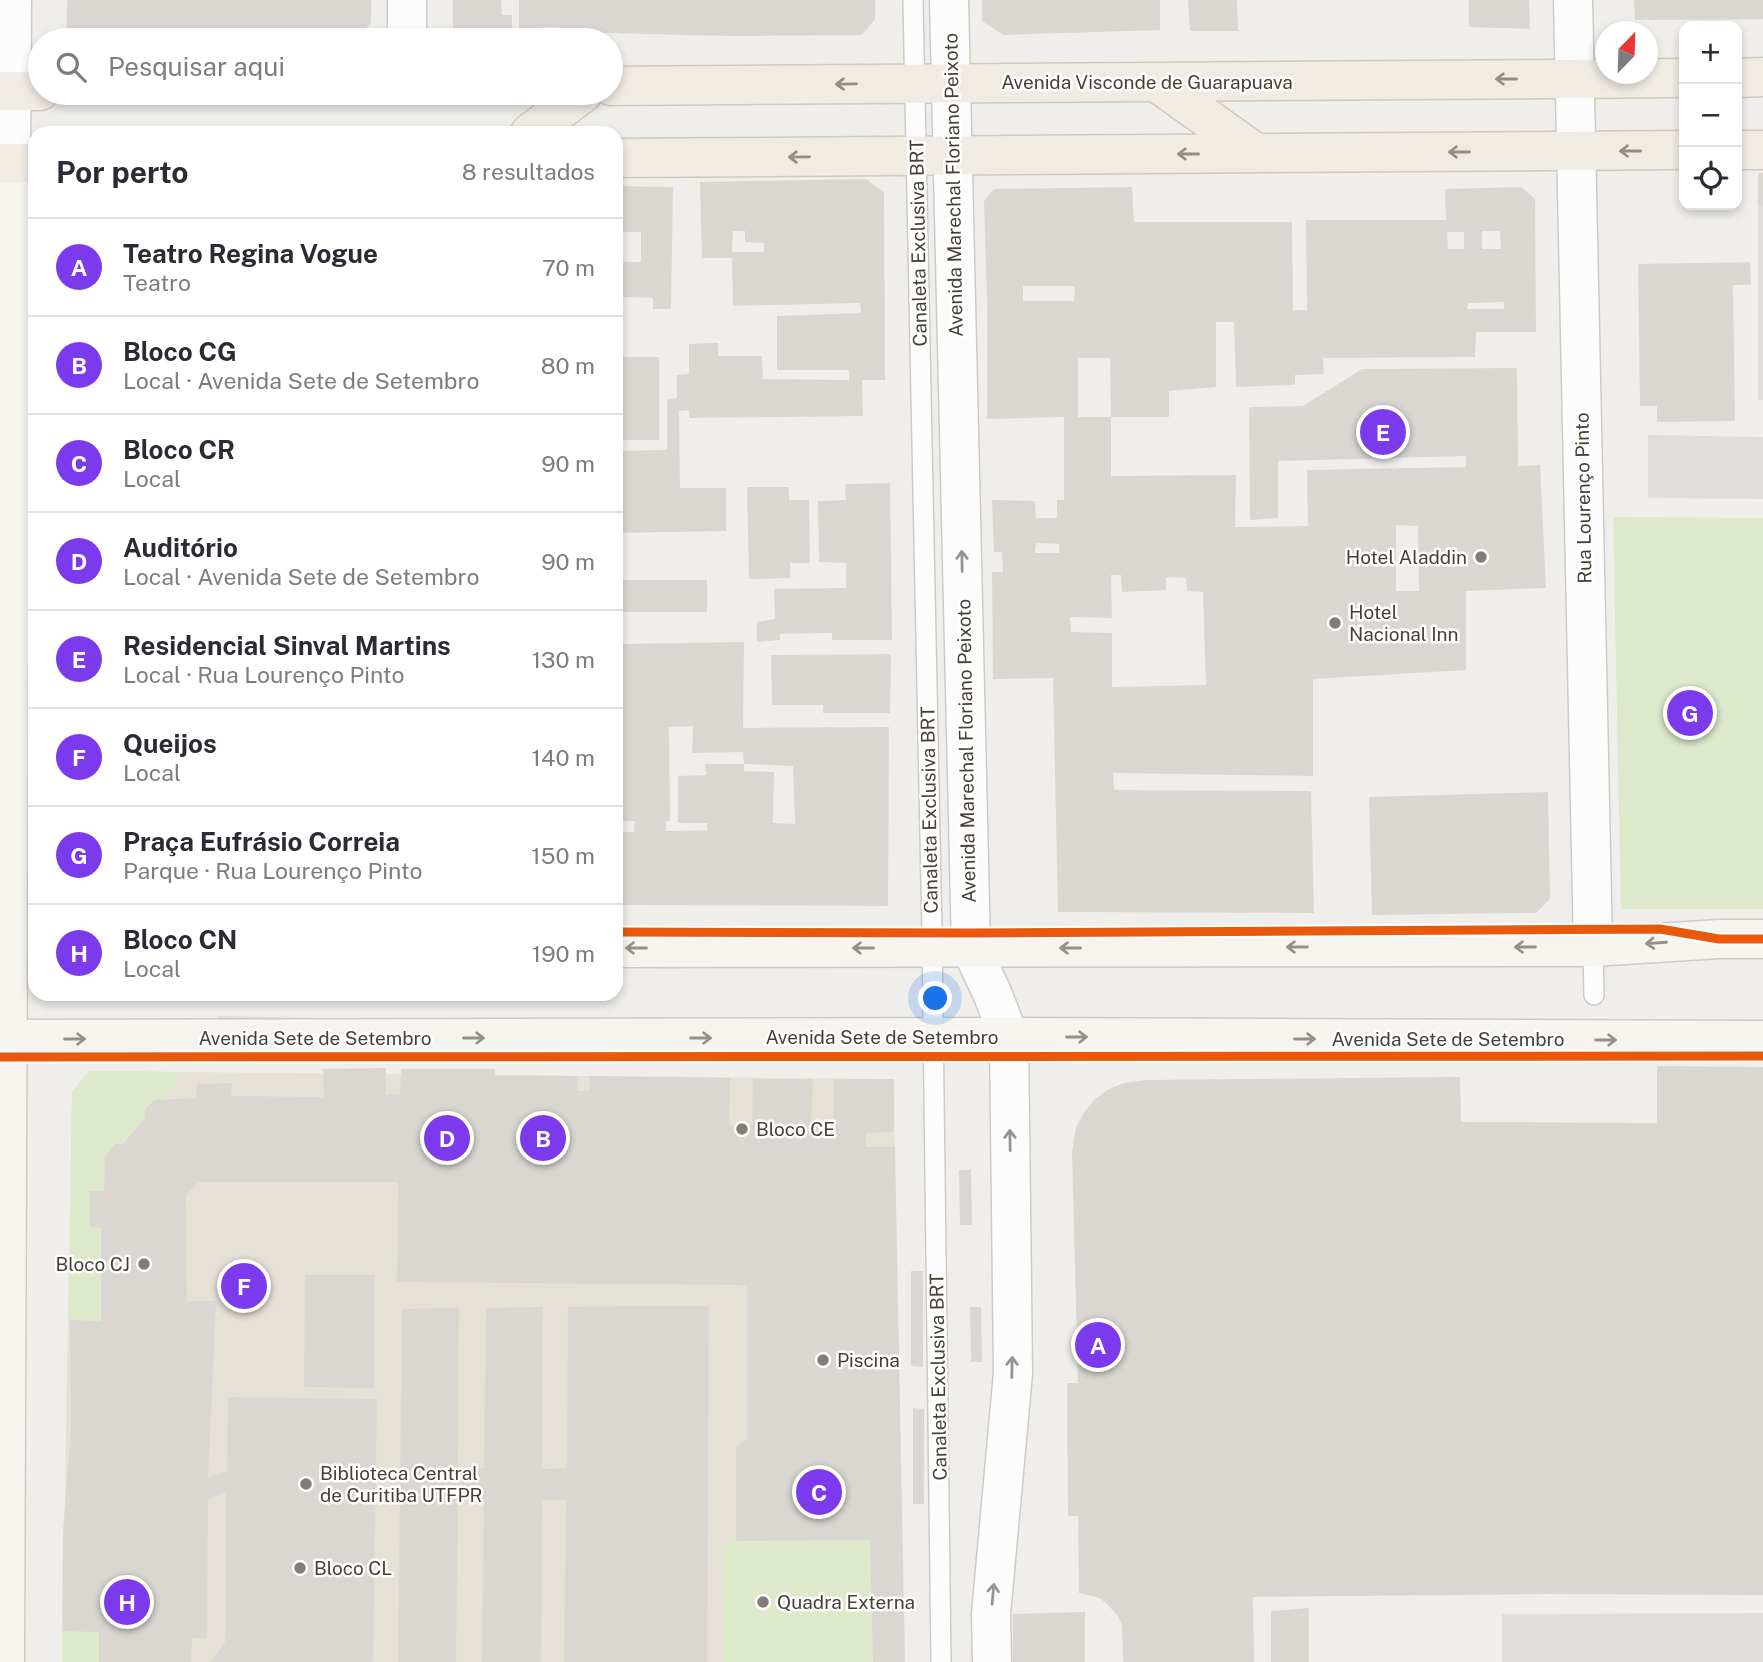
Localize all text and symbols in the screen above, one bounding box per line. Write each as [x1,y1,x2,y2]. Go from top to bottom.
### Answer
north arrow [1595,21,1658,84]
map controls [1679,21,1742,210]
button: + [1679,21,1742,84]
search box [28,28,623,105]
street label: Avenida Marechal Floriano Peixoto [939,33,967,337]
icon: search [52,48,90,86]
text: Pesquisar aqui [108,51,285,82]
street label: Avenida Visconde de Guarapuava [1001,71,1293,93]
one-way arrow [1495,72,1518,86]
one-way arrow [835,77,858,91]
button: − [1679,84,1742,147]
street label: Canaleta Exclusiva BRT [905,139,931,347]
one-way arrow [1619,144,1642,158]
one-way arrow [1448,145,1471,159]
one-way arrow [1177,147,1200,161]
button: locate [1679,147,1742,210]
one-way arrow [788,150,811,164]
text: Por perto [56,154,188,190]
text: 8 resultados [462,158,595,185]
text: Teatro Regina Vogue [123,238,378,269]
text: A [71,254,87,281]
text: 70 m [542,254,595,281]
text: Teatro [123,269,191,296]
text: Bloco CG [123,336,237,367]
text: B [71,352,87,379]
text: 80 m [541,352,595,379]
text: Local · Avenida Sete de Setembro [123,367,479,394]
pin: E [1360,406,1406,458]
street label: Rua Lourenço Pinto [1571,412,1595,584]
text: Bloco CR [123,434,235,465]
text: C [71,450,87,477]
text: 90 m [541,450,595,477]
text: Local [123,465,181,492]
text: Auditório [123,532,238,563]
place label: Hotel Aladdin [1346,546,1467,568]
text: D [71,548,87,575]
text: 90 m [541,548,595,575]
marker: Hotel Aladdin [1473,549,1489,565]
one-way arrow [955,550,969,573]
text: Local · Avenida Sete de Setembro [123,563,479,590]
street label: Avenida Marechal Floriano Peixoto [952,599,980,903]
place label: Hotel Nacional Inn [1349,601,1459,645]
marker: Hotel Nacional Inn [1327,615,1343,631]
text: Residencial Sinval Martins [123,630,451,661]
text: E [72,646,86,673]
text: 130 m [532,646,595,673]
text: Local · Rua Lourenço Pinto [123,661,404,688]
pin: G [1667,687,1713,739]
street label: Canaleta Exclusiva BRT [916,706,942,914]
text: Queijos [123,728,217,759]
text: F [72,744,86,771]
text: 140 m [532,744,595,771]
text: Local [123,759,181,786]
text: Praça Eufrásio Correia [123,826,400,857]
text: G [70,842,88,869]
text: 150 m [531,842,595,869]
text: Parque · Rua Lourenço Pinto [123,857,422,884]
text: Bloco CN [123,924,237,955]
one-way arrow [1645,937,1668,950]
text: H [70,940,88,967]
text: 190 m [532,940,595,967]
one-way arrow [1286,940,1309,954]
one-way arrow [1513,940,1536,954]
one-way arrow [625,941,648,955]
one-way arrow [852,941,875,955]
one-way arrow [1058,941,1081,955]
text: Local [123,955,181,982]
your location [918,981,952,1015]
street label: Avenida Sete de Setembro [765,1026,999,1048]
street label: Avenida Sete de Setembro [198,1027,432,1049]
street label: Avenida Sete de Setembro [1331,1028,1565,1050]
one-way arrow [1065,1030,1088,1044]
one-way arrow [462,1031,485,1045]
one-way arrow [690,1031,713,1045]
one-way arrow [63,1032,86,1046]
one-way arrow [1293,1032,1316,1046]
one-way arrow [1594,1033,1617,1047]
pin: D [424,1112,470,1164]
pin: B [520,1112,566,1164]
place label: Bloco CE [756,1118,835,1140]
marker: Bloco CE [734,1121,750,1137]
one-way arrow [1003,1129,1017,1152]
place label: Bloco CJ [55,1253,130,1275]
marker: Bloco CJ [136,1256,152,1272]
pin: F [221,1260,267,1312]
street label: Canaleta Exclusiva BRT [925,1273,951,1481]
pin: A [1075,1319,1121,1371]
place label: Piscina [837,1349,900,1371]
marker: Piscina [815,1352,831,1368]
one-way arrow [1006,1356,1019,1379]
place label: Biblioteca Central de Curitiba UTFPR [320,1462,482,1506]
pin: C [796,1466,842,1518]
marker: Biblioteca Central de Curitiba UTFPR [298,1476,314,1492]
place label: Bloco CL [314,1557,392,1579]
marker: Bloco CL [292,1560,308,1576]
pin: H [104,1576,150,1628]
one-way arrow [987,1583,1000,1606]
place label: Quadra Externa [777,1591,915,1613]
marker: Quadra Externa [755,1594,771,1610]

